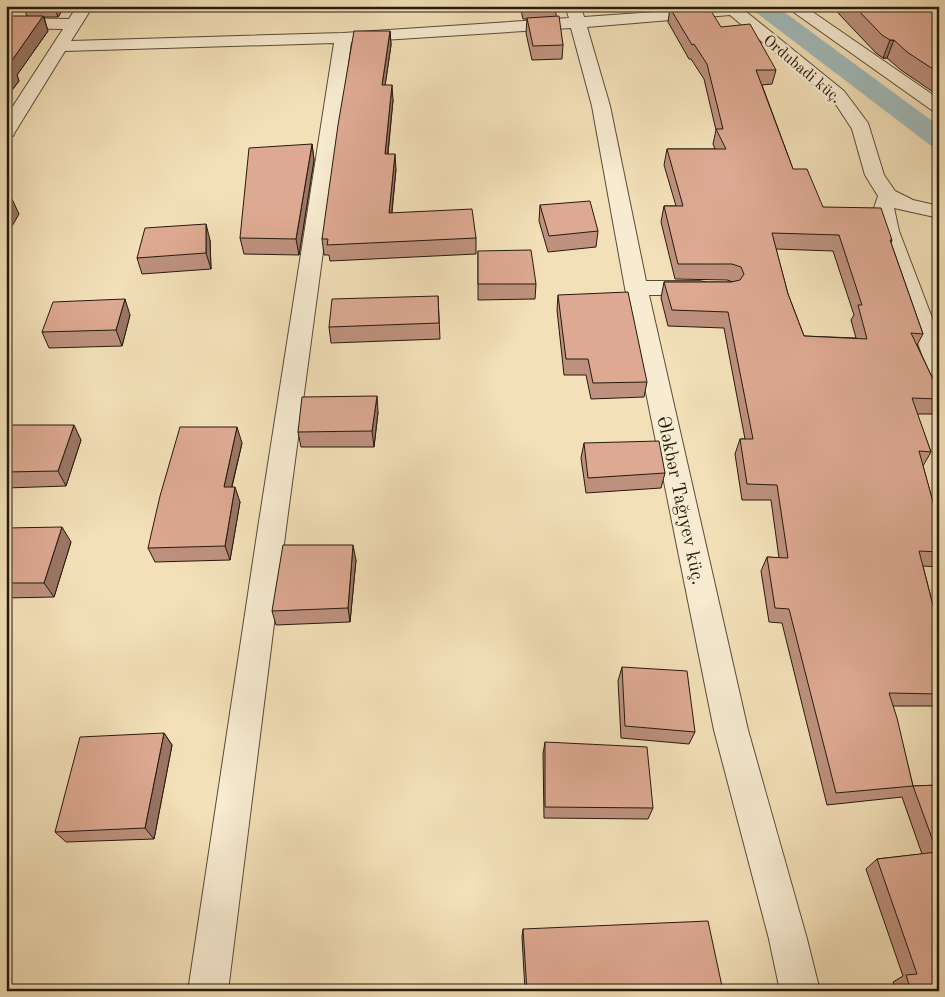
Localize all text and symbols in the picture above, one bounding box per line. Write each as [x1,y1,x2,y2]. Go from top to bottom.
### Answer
street label: Ordubadi küç. [760,32,844,107]
street label: Ələkbər Tağıyev küç. [652,414,707,587]

